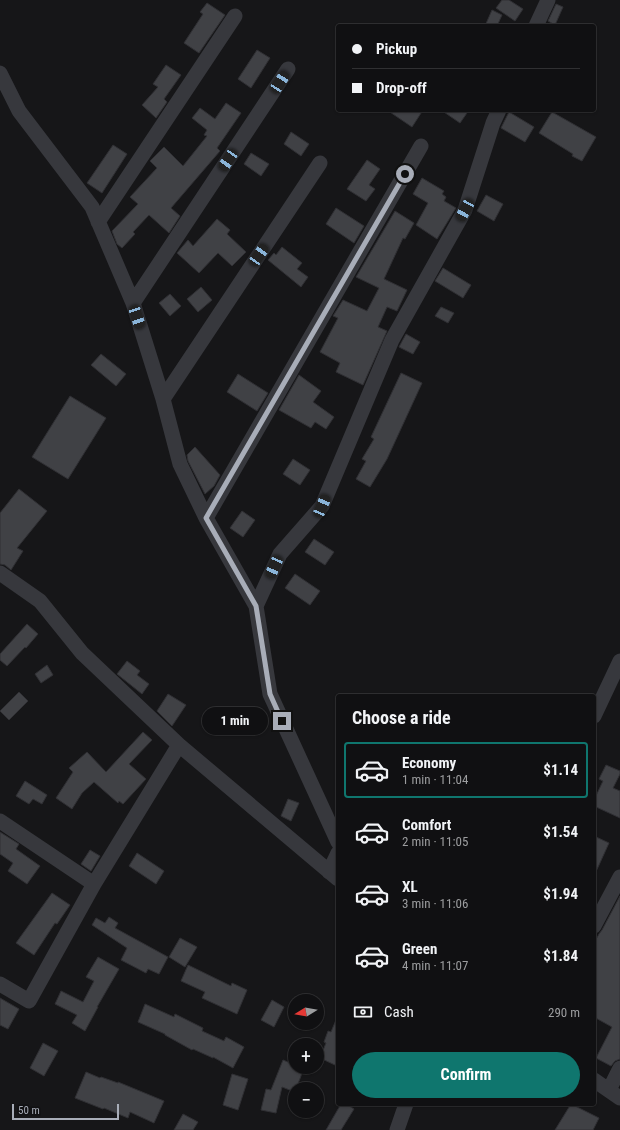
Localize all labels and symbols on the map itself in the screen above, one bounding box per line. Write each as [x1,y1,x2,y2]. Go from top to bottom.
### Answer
car [268,69,292,95]
car [216,147,240,173]
route start [396,165,414,183]
car [454,197,476,223]
car [247,242,271,268]
car [128,304,146,330]
car [312,493,332,519]
car [264,554,284,580]
callout: 1 min [202,707,268,735]
route end [273,712,291,730]
north arrow [288,994,324,1030]
scale bar [12,1102,119,1121]

